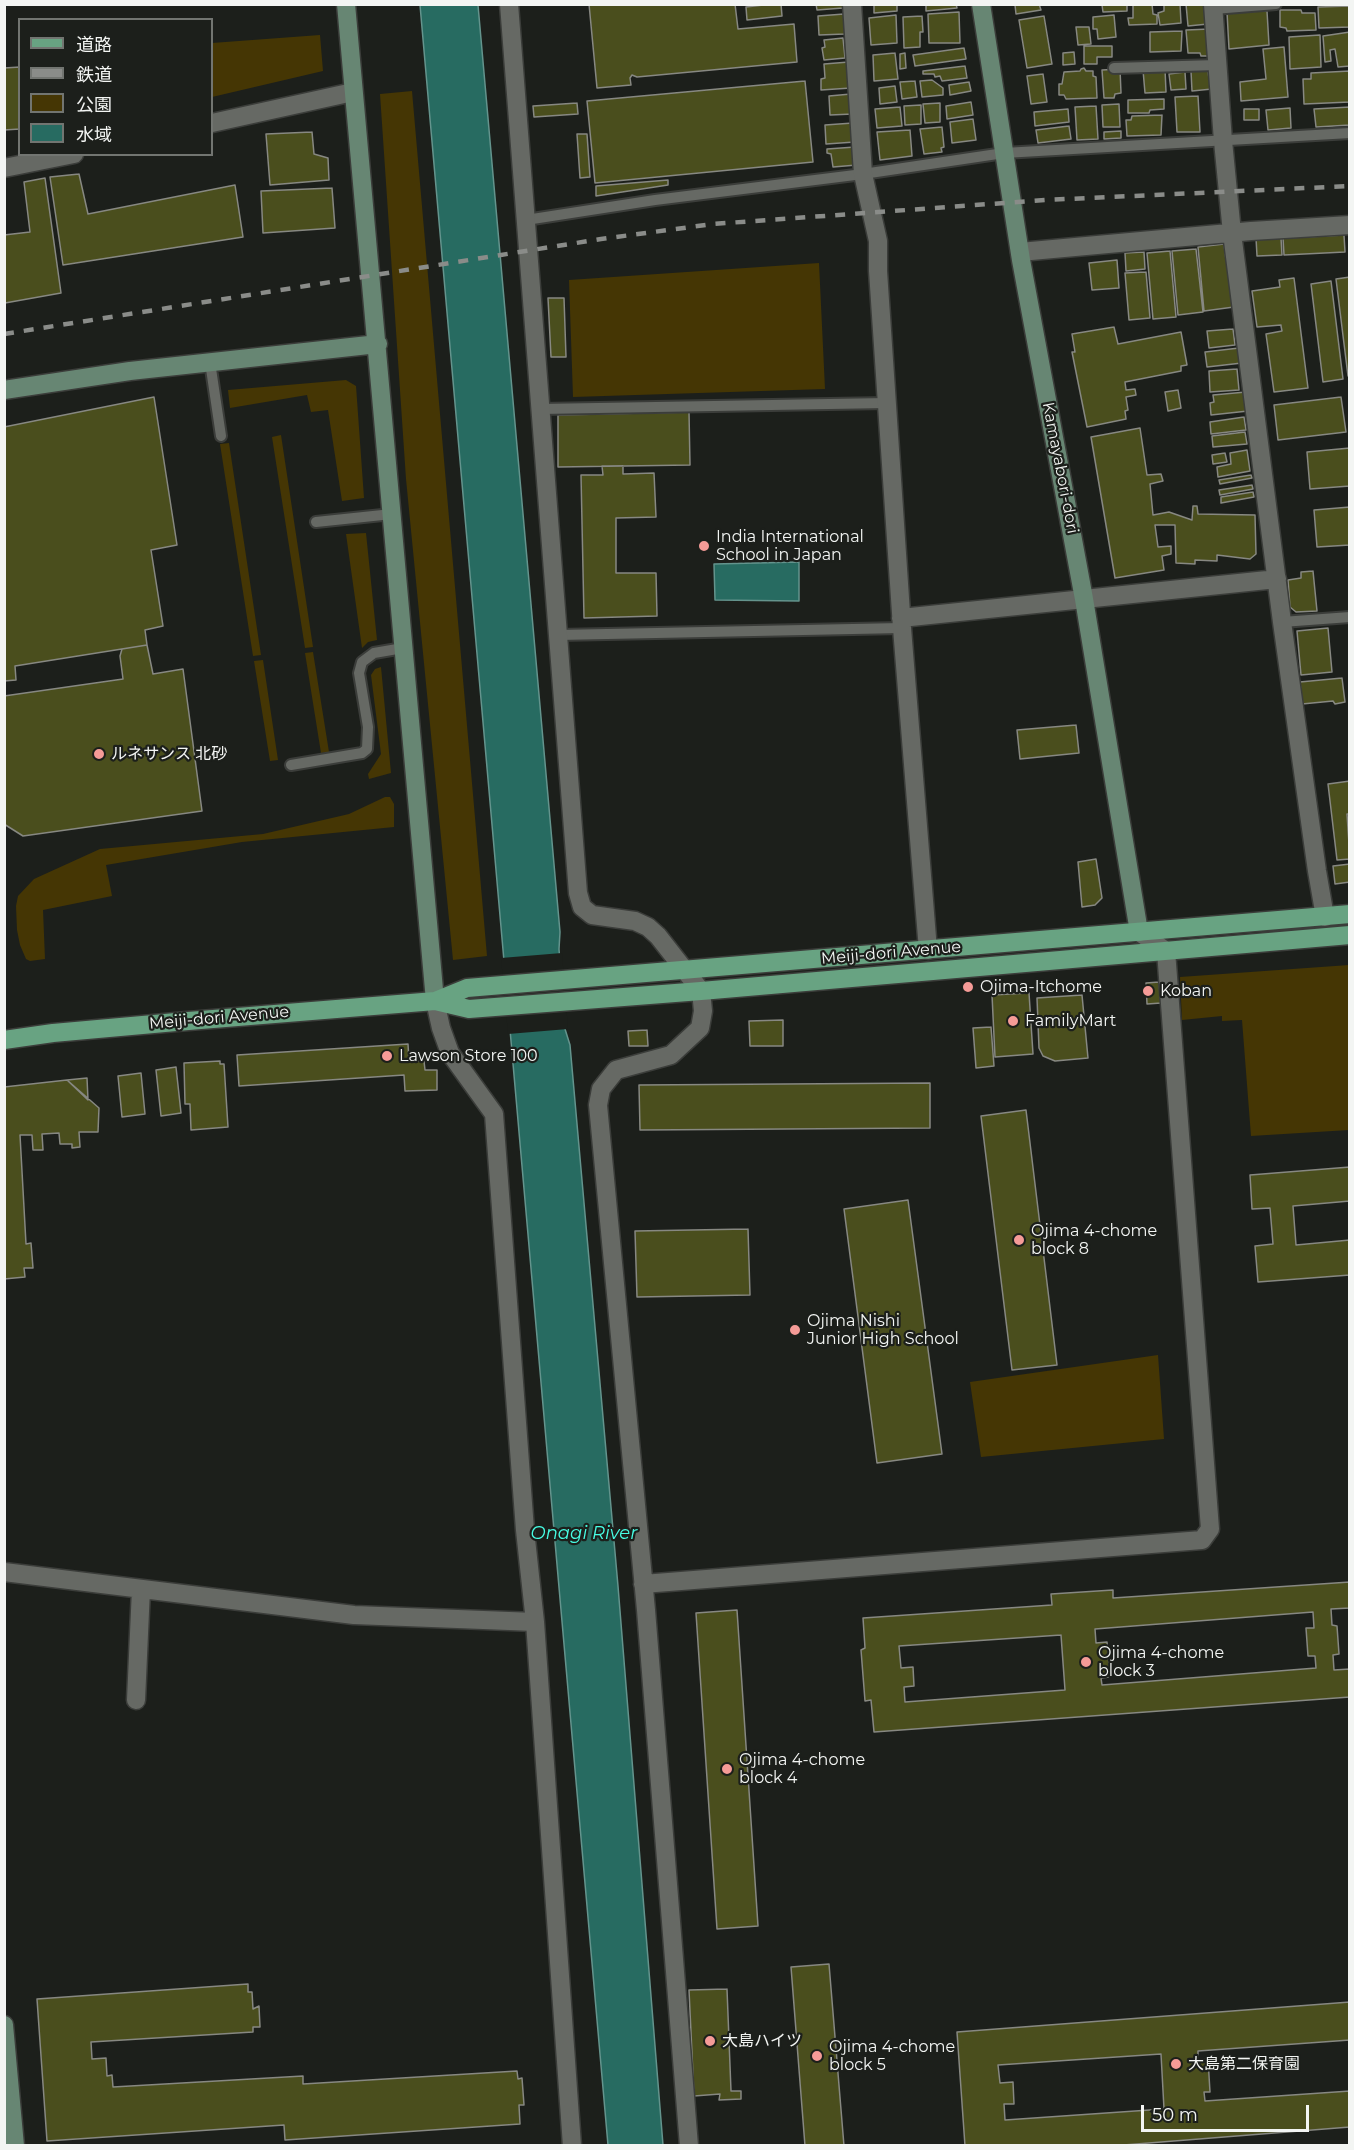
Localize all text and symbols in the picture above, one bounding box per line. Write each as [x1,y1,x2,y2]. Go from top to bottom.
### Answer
legend [18,18,213,156]
text: 道路 [76,34,112,56]
text: 鉄道 [76,64,112,86]
text: 公園 [76,94,112,116]
text: 水域 [76,124,112,146]
street label: Kamayabori-dori [1038,401,1082,535]
place label: India International School in Japan [716,527,864,565]
marker: India International School in Japan [697,539,711,553]
place label: ルネサンス 北砂 [111,744,227,764]
marker: ルネサンス 北砂 [92,747,106,761]
street label: Meiji-dori Avenue [820,937,962,969]
place label: Ojima-Itchome [980,977,1102,997]
marker: Ojima-Itchome [961,980,975,994]
place label: Koban [1160,981,1212,1001]
marker: Koban [1141,984,1155,998]
street label: Meiji-dori Avenue [148,1002,290,1034]
place label: FamilyMart [1025,1011,1116,1031]
marker: FamilyMart [1006,1014,1020,1028]
place label: Lawson Store 100 [399,1046,538,1066]
marker: Lawson Store 100 [380,1049,394,1063]
place label: Ojima 4-chome block 8 [1031,1221,1157,1259]
marker: Ojima 4-chome block 8 [1012,1233,1026,1247]
place label: Ojima Nishi Junior High School [807,1311,959,1349]
marker: Ojima Nishi Junior High School [788,1323,802,1337]
water label: Onagi River [531,1523,637,1545]
place label: Ojima 4-chome block 3 [1098,1643,1224,1681]
marker: Ojima 4-chome block 3 [1079,1655,1093,1669]
place label: Ojima 4-chome block 4 [739,1750,865,1788]
marker: Ojima 4-chome block 4 [720,1762,734,1776]
place label: 大島ハイツ [722,2031,802,2051]
marker: 大島ハイツ [703,2034,717,2048]
place label: Ojima 4-chome block 5 [829,2037,955,2075]
marker: Ojima 4-chome block 5 [810,2049,824,2063]
place label: 大島第二保育園 [1188,2054,1300,2074]
marker: 大島第二保育園 [1169,2057,1183,2071]
scale bar [1144,2093,1312,2131]
text: 50 m [1152,2104,1198,2126]

